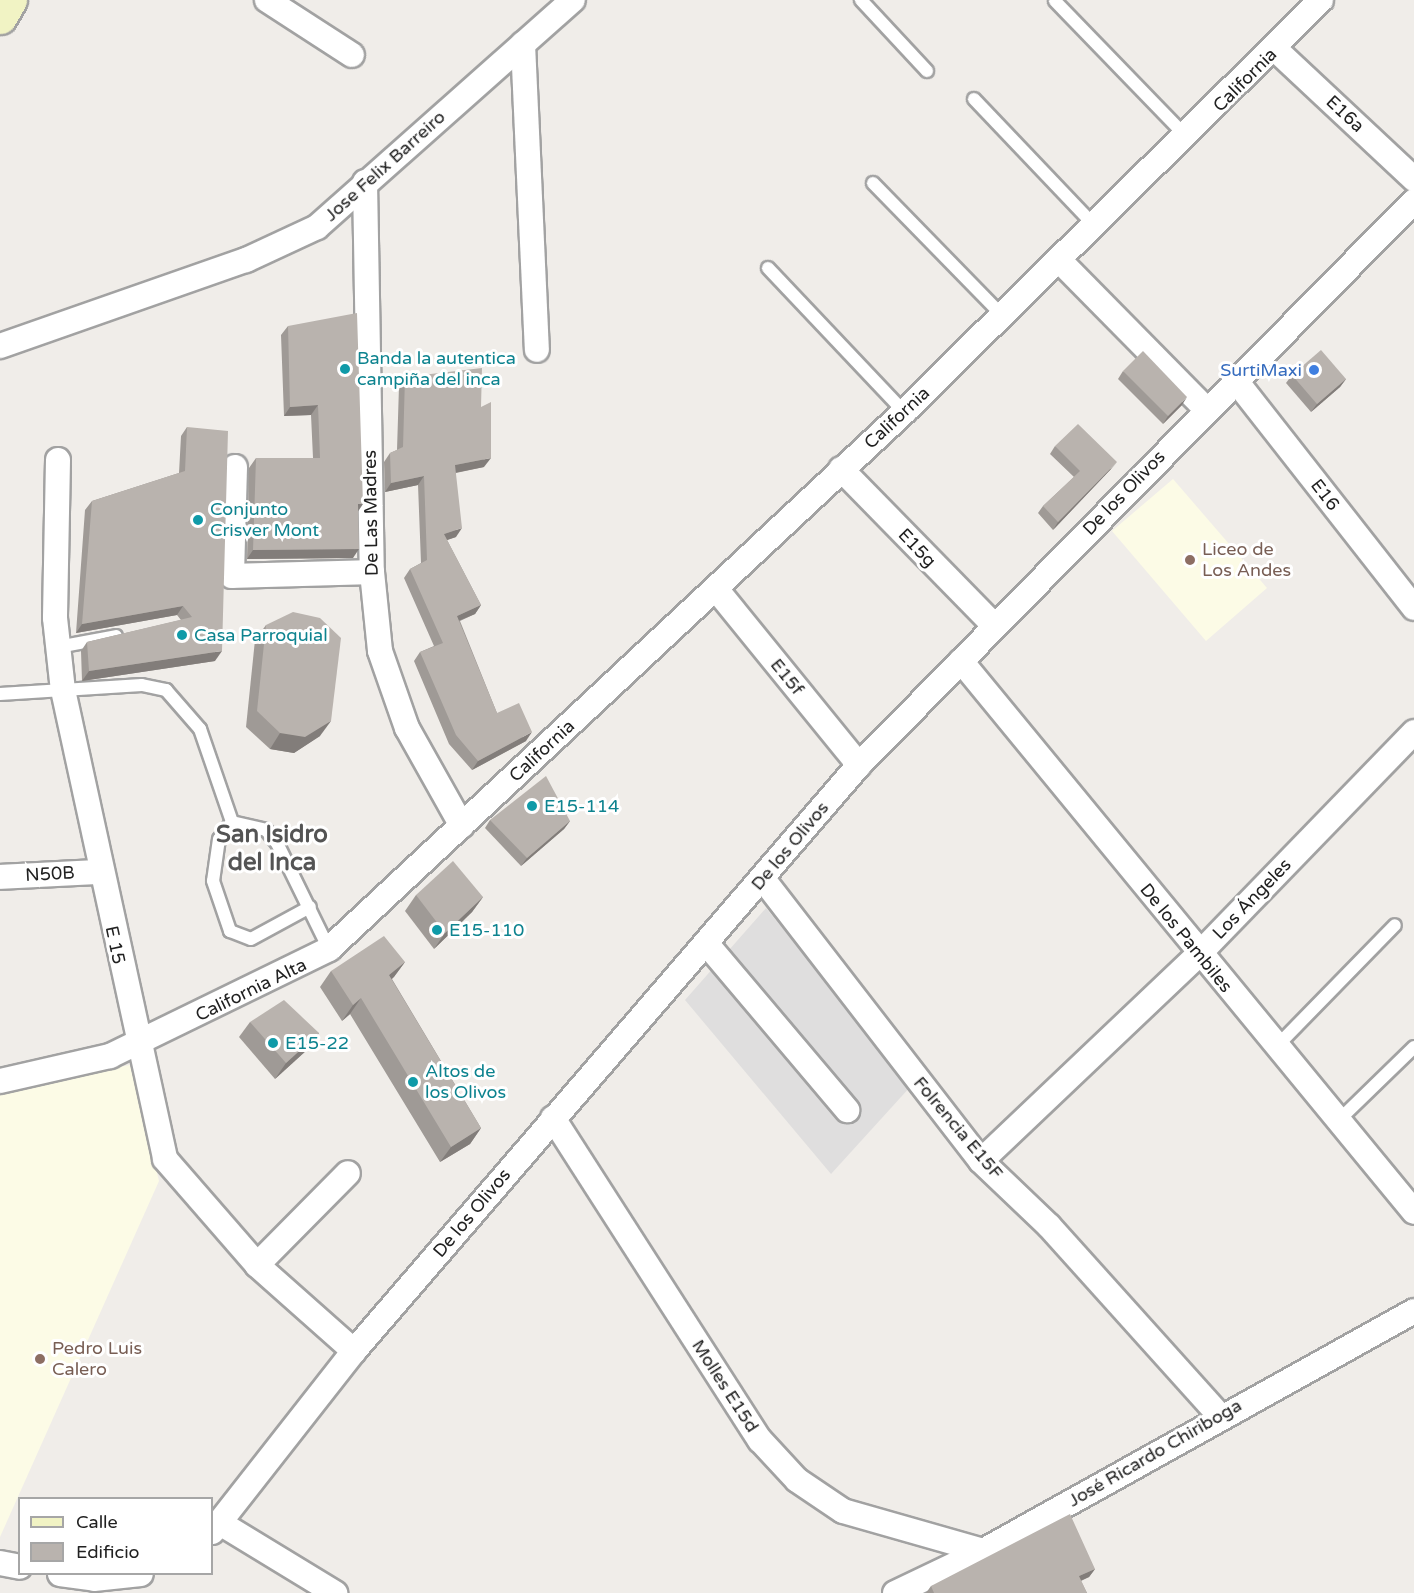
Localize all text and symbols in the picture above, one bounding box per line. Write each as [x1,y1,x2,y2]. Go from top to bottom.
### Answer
street label: California [1209,44,1281,116]
street label: E16a [1321,91,1369,137]
street label: Jose Felix Barreiro [320,106,450,226]
place label: Banda la autentica campiña del inca [357,348,516,391]
place label: SurtiMaxi [1220,359,1302,381]
marker: Banda la autentica campiña del inca [338,362,352,376]
marker: SurtiMaxi [1307,363,1321,377]
street label: California [860,382,934,454]
street label: De los Olivos [1078,446,1170,540]
street label: De Las Madres [359,450,383,576]
street label: E16 [1306,475,1344,515]
place label: Conjunto Crisver Mont [210,499,319,542]
marker: Conjunto Crisver Mont [191,513,205,527]
street label: E15g [893,524,941,572]
place label: Liceo de Los Andes [1202,539,1291,582]
marker: Liceo de Los Andes [1183,553,1197,567]
place label: Casa Parroquial [194,624,328,646]
marker: Casa Parroquial [175,628,189,642]
street label: E15f [766,654,808,700]
street label: California [505,715,579,787]
place label: E15-114 [544,795,619,817]
street label: De los Olivos [747,797,833,895]
marker: E15-114 [525,799,539,813]
district label: San Isidro del Inca [216,821,328,877]
street label: Los Ángeles [1208,854,1296,944]
street label: N50B [25,862,75,886]
street label: De los Pambiles [1135,879,1237,997]
place label: E15-110 [449,919,524,941]
marker: E15-110 [430,923,444,937]
street label: E 15 [100,924,130,966]
street label: California Alta [192,954,310,1026]
place label: E15-22 [285,1032,349,1054]
marker: E15-22 [266,1036,280,1050]
place label: Altos de los Olivos [425,1061,506,1104]
street label: Folrencia E15F [909,1072,1007,1184]
marker: Altos de los Olivos [406,1075,420,1089]
street label: De los Olivos [429,1164,515,1262]
street label: Molles E15d [687,1336,763,1436]
place label: Pedro Luis Calero [52,1338,142,1380]
marker: Pedro Luis Calero [33,1352,47,1366]
street label: José Ricardo Chiriboga [1064,1395,1246,1511]
legend [18,1497,213,1575]
text: Calle [76,1511,118,1533]
text: Edificio [76,1541,140,1563]

